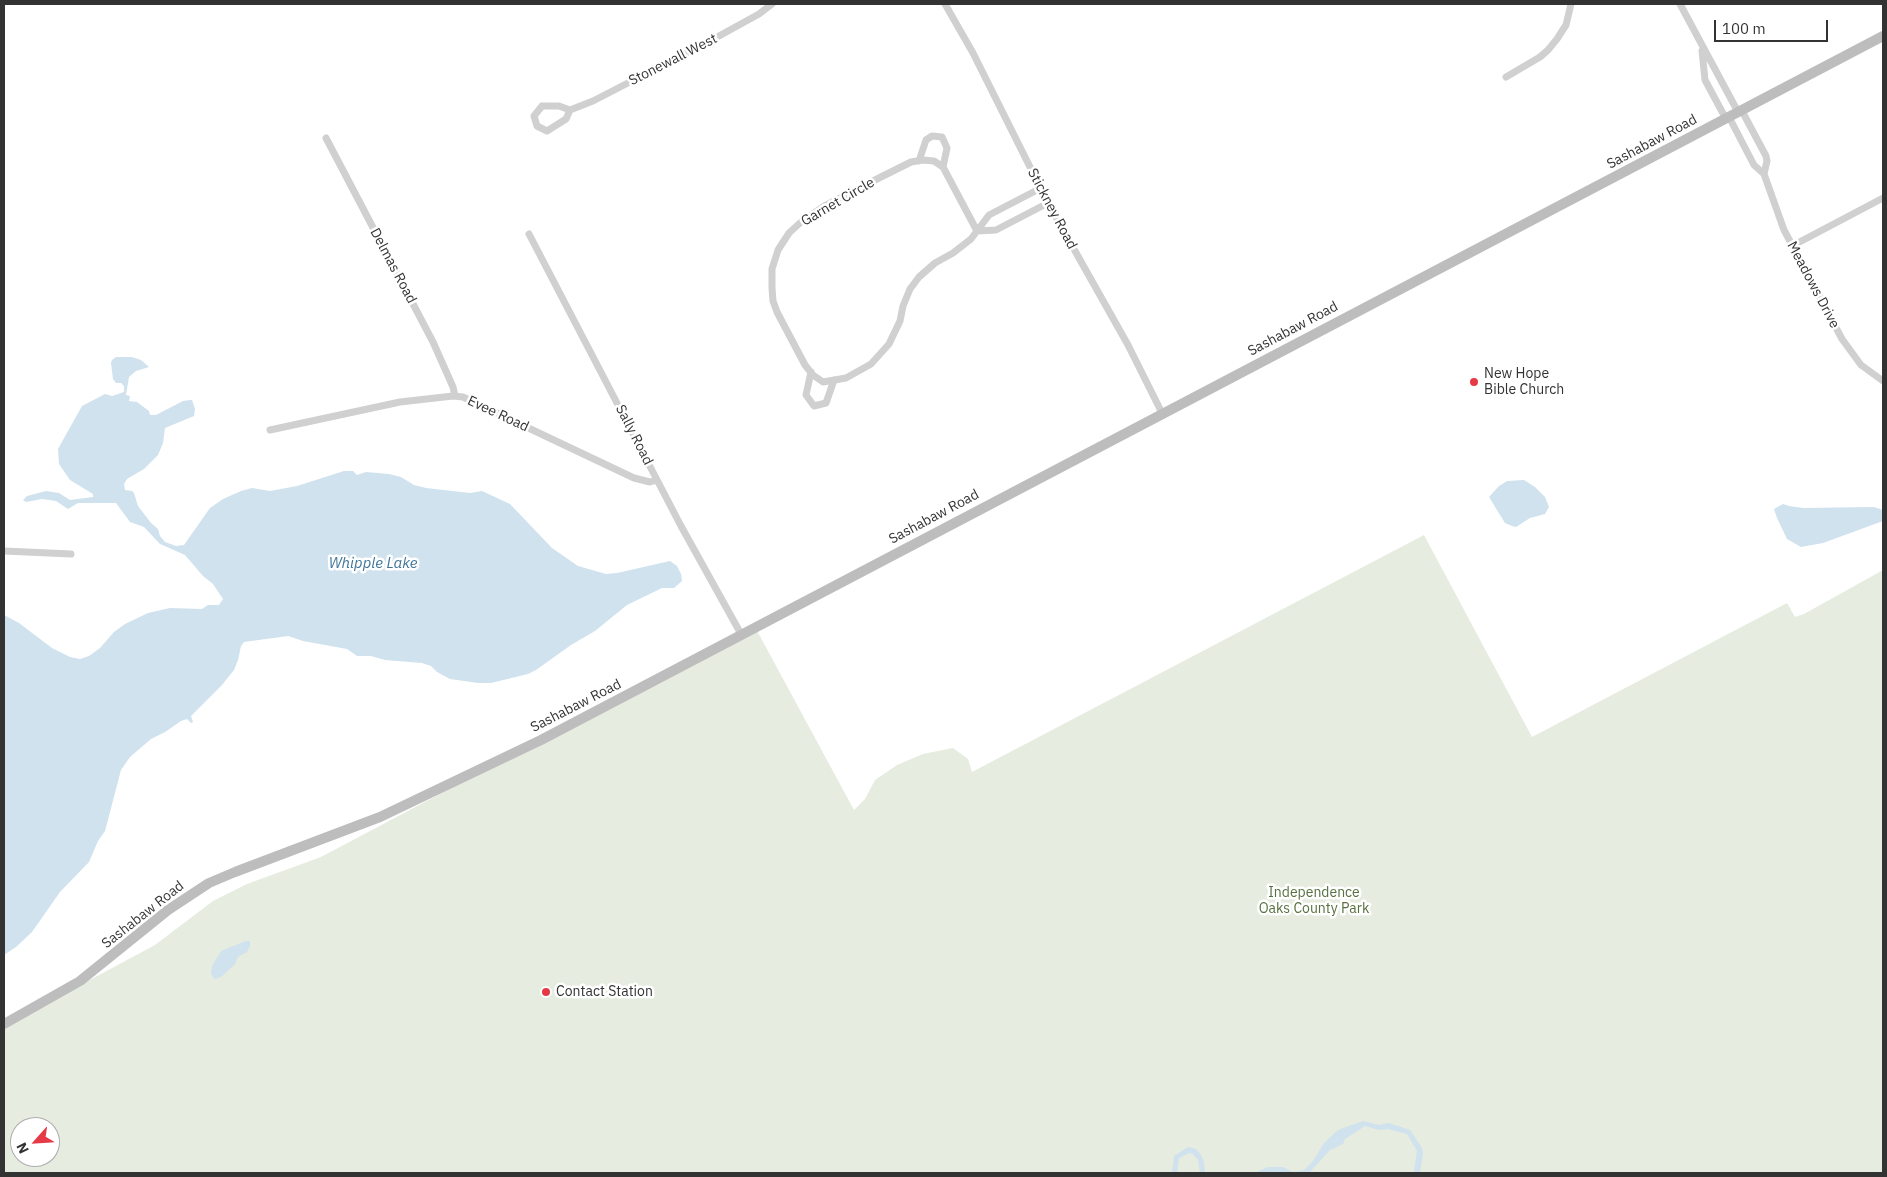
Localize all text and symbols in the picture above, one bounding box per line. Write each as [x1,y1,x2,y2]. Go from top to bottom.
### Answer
scale bar [1717,10,1831,42]
text: 100 m [1722,19,1766,38]
street label: Stonewall West [626,31,720,89]
street label: Sashabaw Road [1604,111,1700,173]
street label: Stickney Road [1024,166,1080,252]
street label: Garnet Circle [798,174,878,230]
street label: Delmas Road [366,225,420,307]
street label: Meadows Drive [1783,239,1843,331]
street label: Sashabaw Road [1245,298,1341,360]
place label: New Hope Bible Church [1484,366,1564,398]
marker: New Hope Bible Church [1468,376,1480,388]
street label: Evee Road [465,392,531,436]
street label: Sally Road [612,402,656,468]
street label: Sashabaw Road [886,486,982,548]
water label: Whipple Lake [329,555,417,573]
street label: Sashabaw Road [528,676,624,736]
street label: Sashabaw Road [99,878,187,952]
park label: Independence Oaks County Park [1259,885,1369,918]
place label: Contact Station [556,984,653,1000]
marker: Contact Station [540,986,552,998]
north arrow [10,1117,60,1167]
text: N [12,1140,33,1157]

